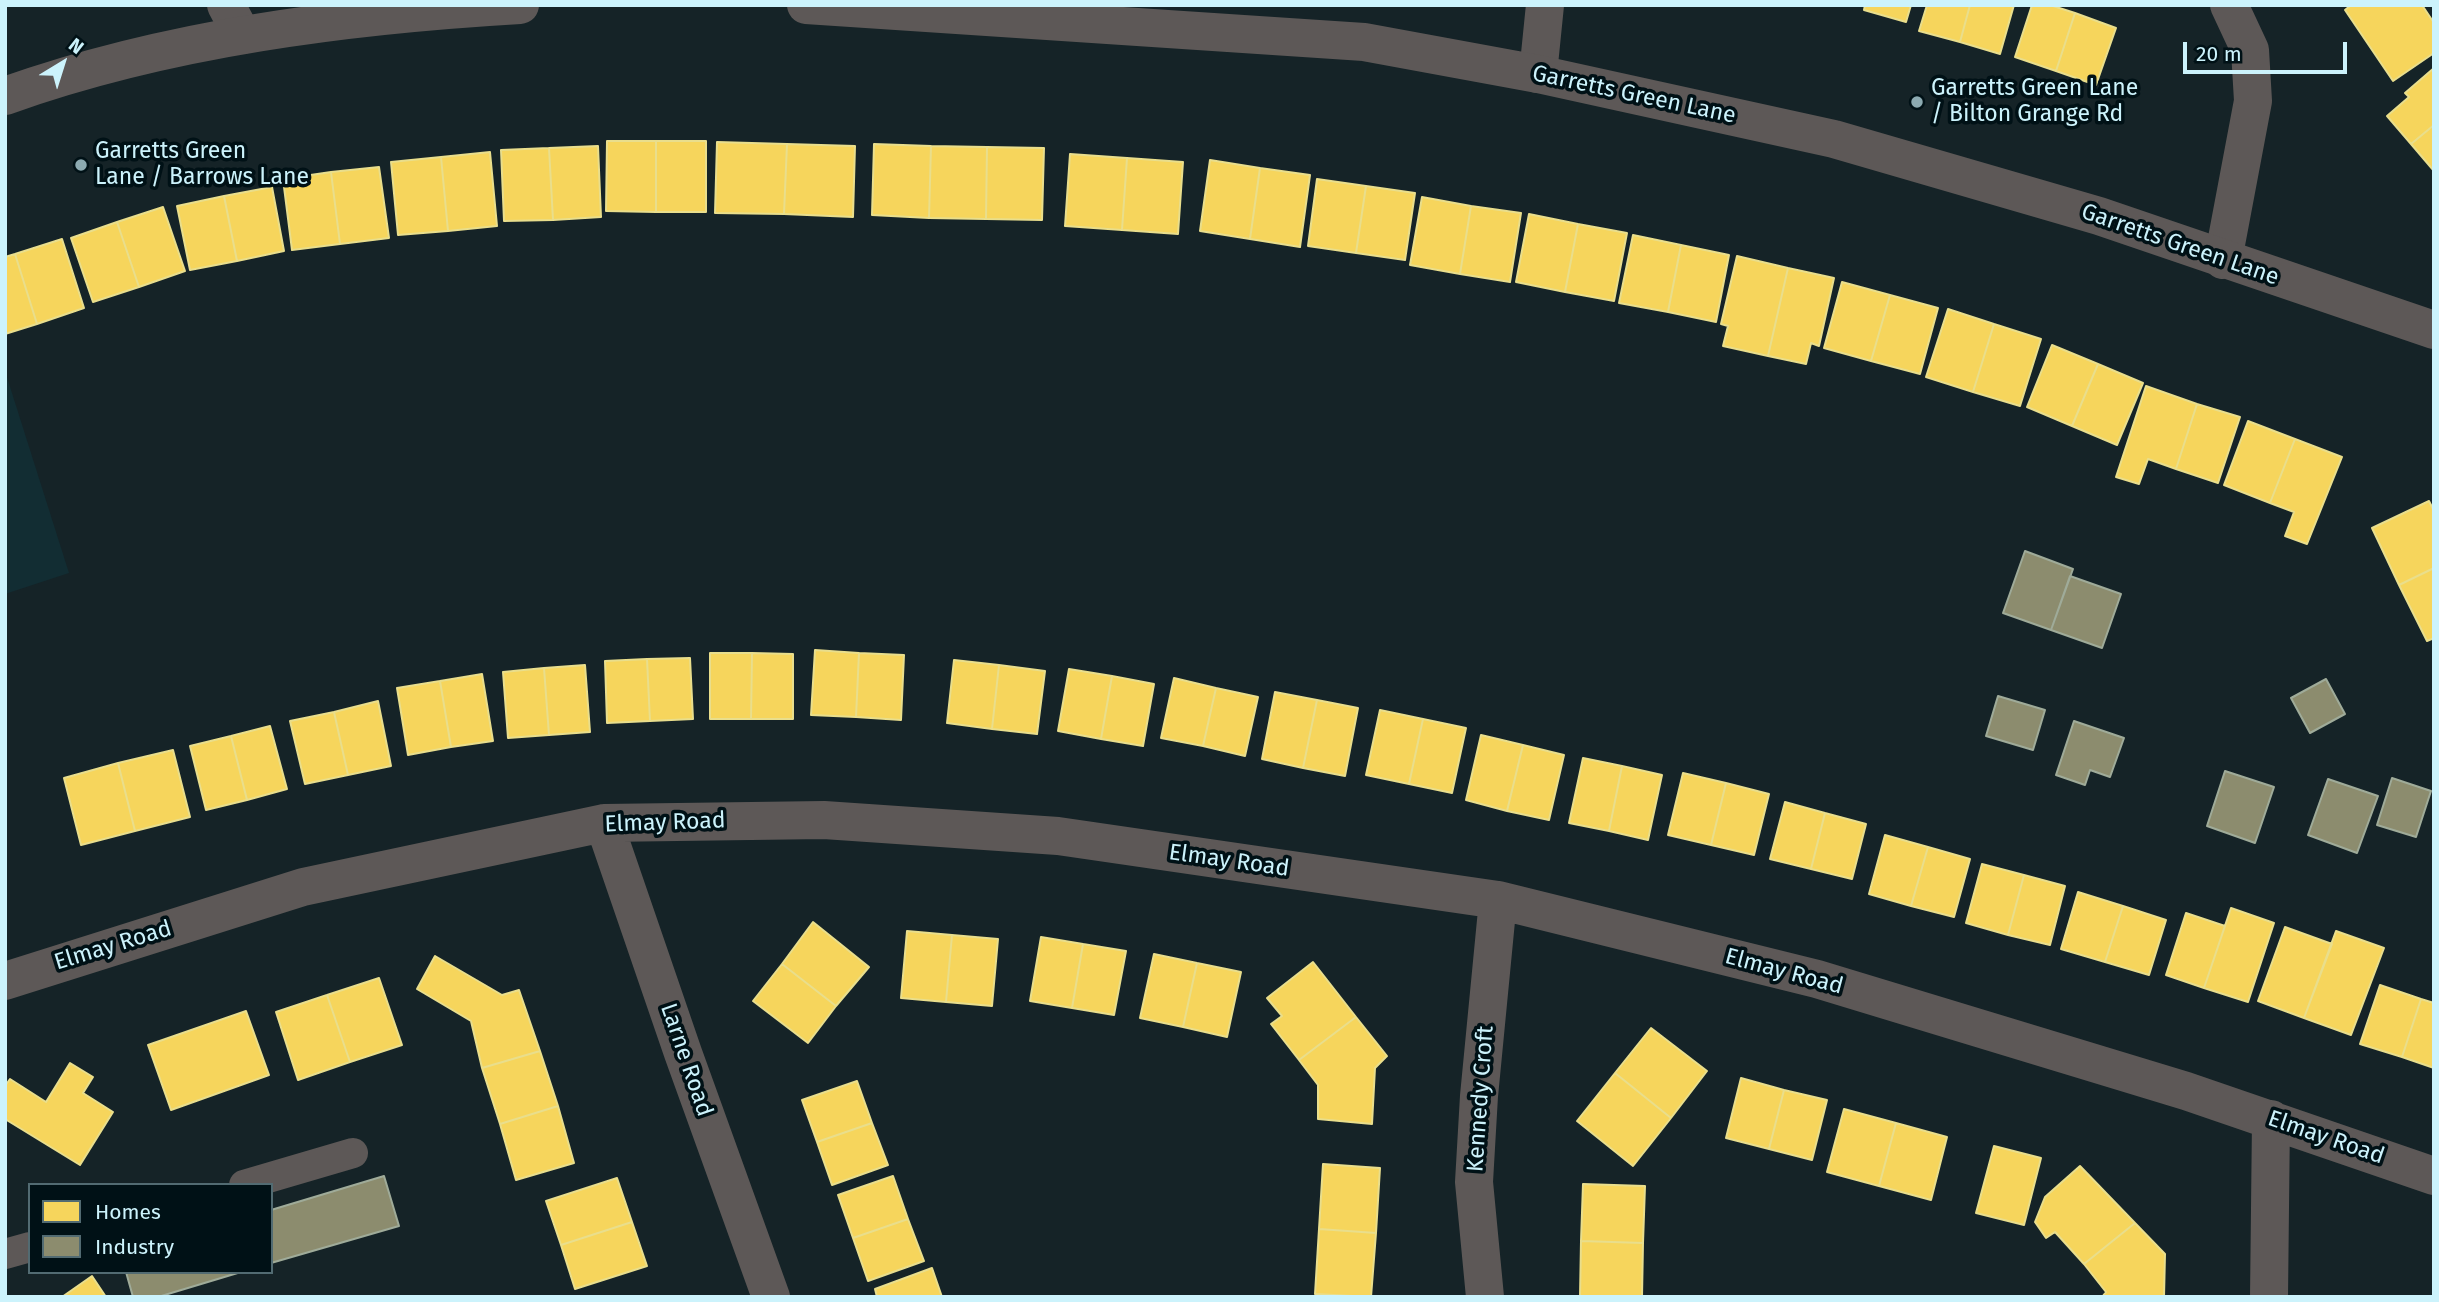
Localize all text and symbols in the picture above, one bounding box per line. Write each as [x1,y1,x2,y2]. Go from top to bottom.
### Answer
north arrow [28,28,98,98]
scale bar [2187,28,2352,72]
text: N [64,33,88,59]
text: 20 m [2196,41,2242,67]
street label: Garretts Green Lane [1530,60,1738,130]
place label: Garretts Green Lane / Bilton Grange Rd [1931,75,2138,129]
marker: Garretts Green Lane / Bilton Grange Rd [1909,94,1925,110]
place label: Garretts Green Lane / Barrows Lane [95,138,309,192]
marker: Garretts Green Lane / Barrows Lane [73,157,89,173]
street label: Garretts Green Lane [2078,198,2282,292]
street label: Elmay Road [604,807,726,839]
street label: Elmay Road [1167,839,1291,883]
street label: Elmay Road [51,915,175,977]
street label: Elmay Road [1722,943,1846,1001]
street label: Larne Road [654,1000,718,1120]
street label: Kennedy Croft [1462,1025,1500,1173]
street label: Elmay Road [2264,1105,2388,1171]
legend [28,1183,273,1274]
text: Homes [95,1199,161,1225]
text: Industry [95,1234,174,1260]

